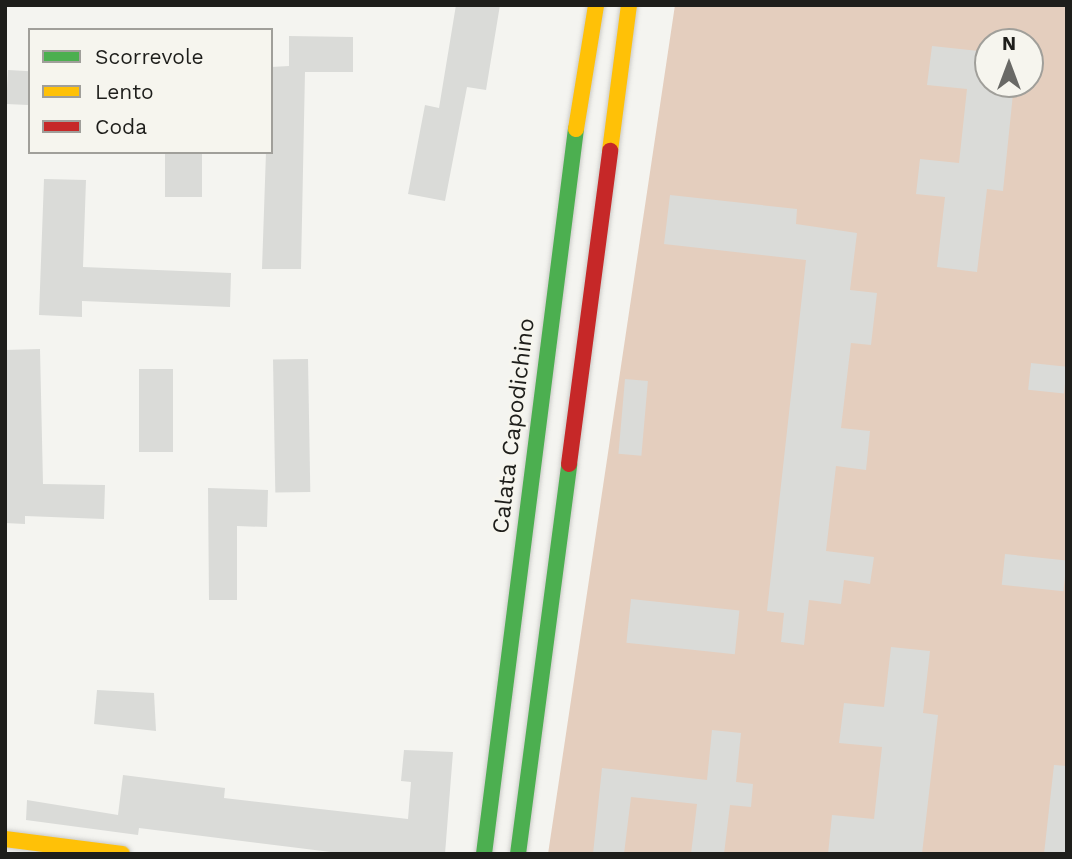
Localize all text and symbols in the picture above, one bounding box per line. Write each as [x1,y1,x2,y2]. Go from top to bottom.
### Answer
legend [28,28,273,154]
north arrow [974,28,1044,98]
text: N [1002,32,1016,55]
text: Scorrevole [95,44,204,69]
text: Lento [95,79,154,104]
text: Coda [95,114,147,139]
street label: Calata Capodichino [487,316,541,536]

